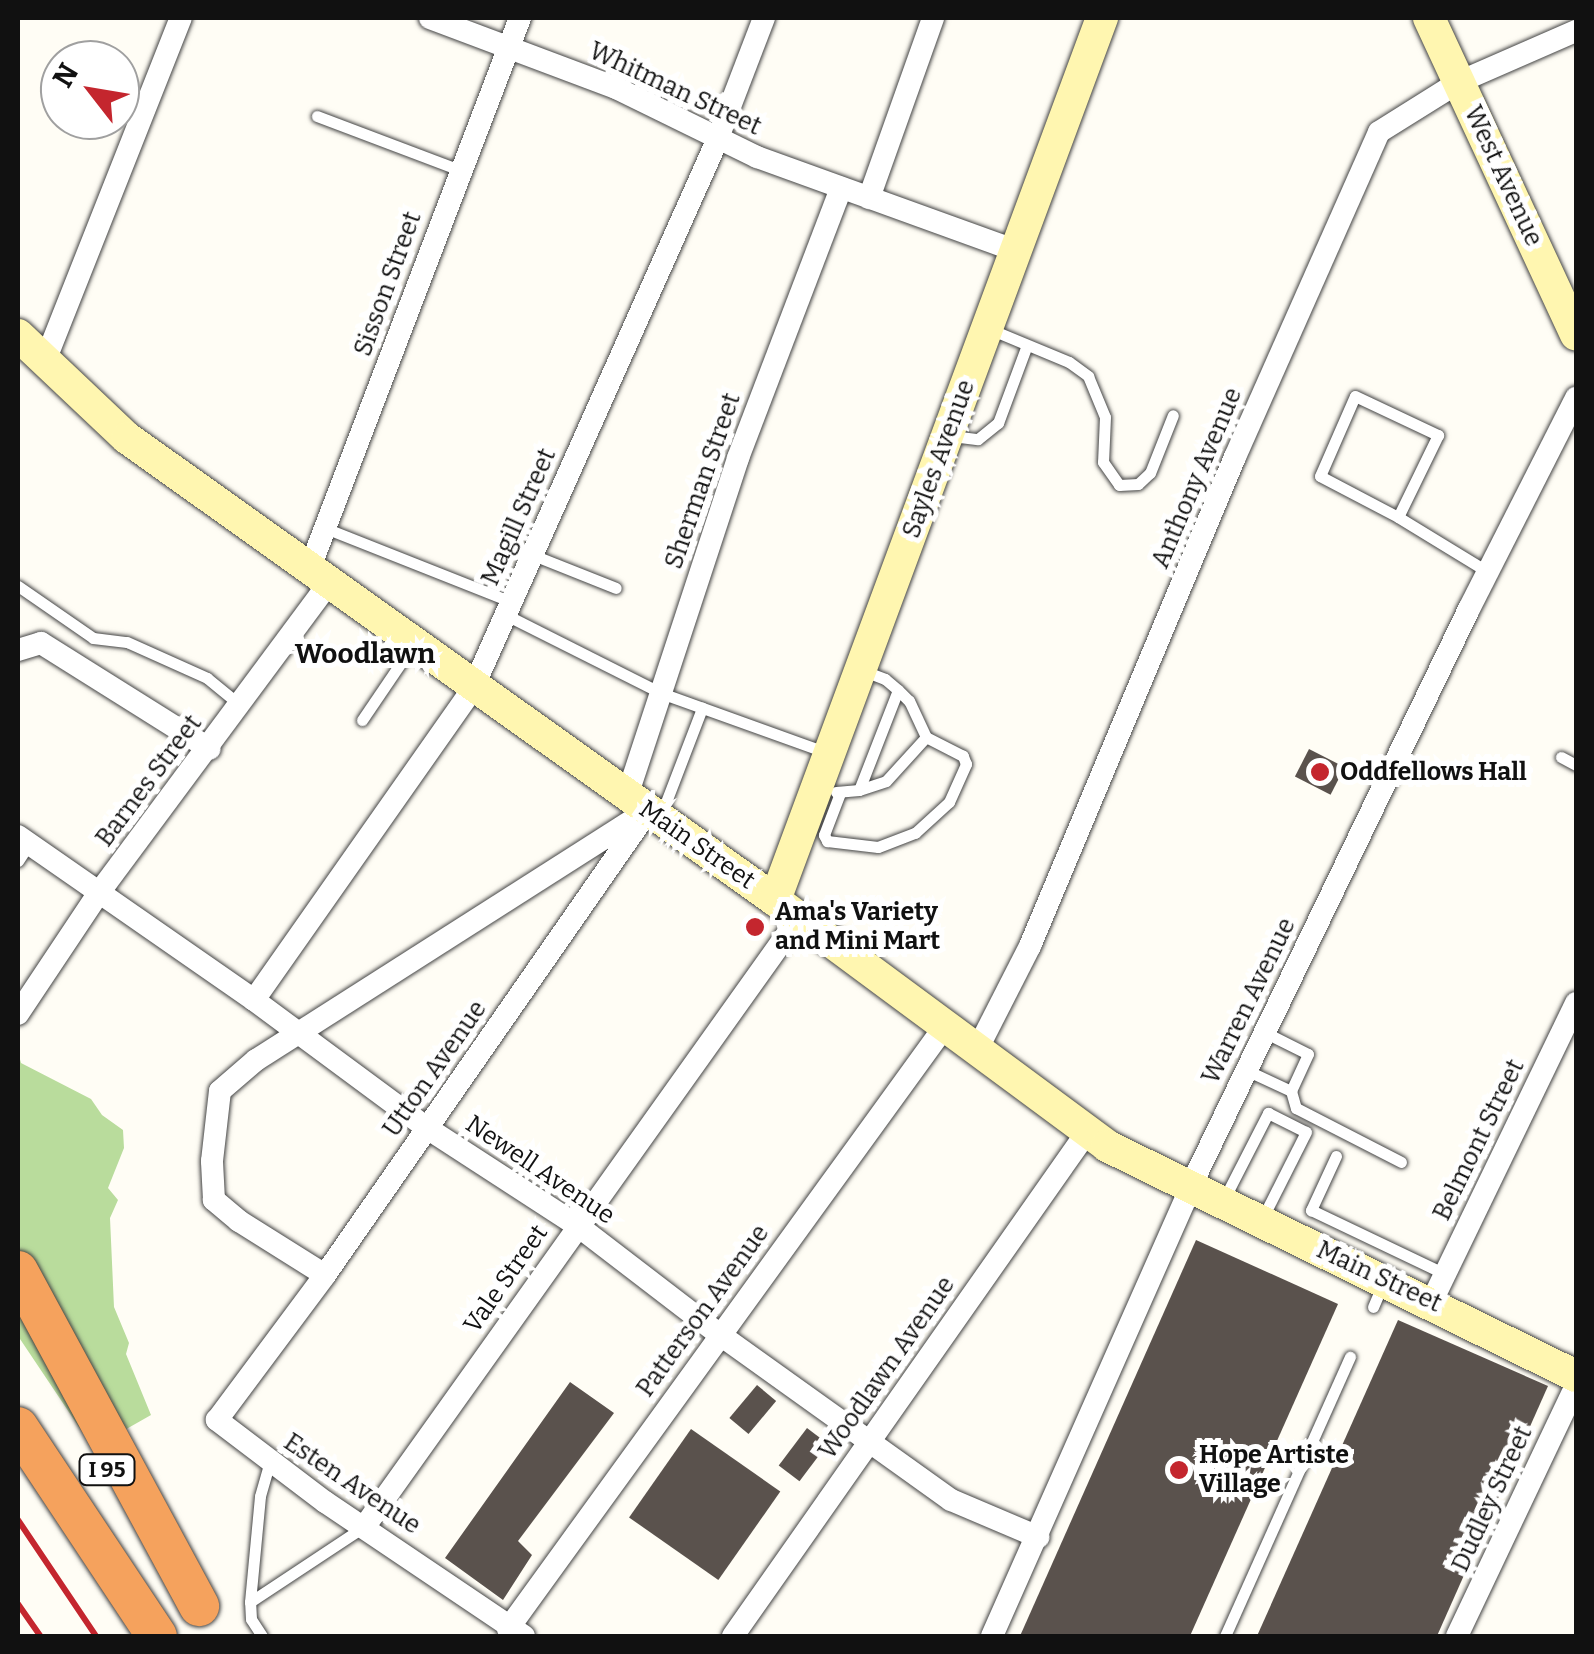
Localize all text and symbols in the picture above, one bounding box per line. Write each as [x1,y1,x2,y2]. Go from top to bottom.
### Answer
street label: Whitman Street [584,36,766,142]
north arrow [40,40,140,140]
text: N [46,58,85,93]
street label: West Avenue [1457,101,1549,251]
street label: Sisson Street [348,208,428,360]
street label: Sayles Avenue [897,376,981,542]
street label: Anthony Avenue [1145,383,1249,573]
street label: Sherman Street [659,389,747,573]
street label: Magill Street [475,444,563,590]
district label: Woodlawn [295,637,435,671]
street label: Barnes Street [90,709,208,853]
place label: Oddfellows Hall [1340,757,1527,787]
marker: Oddfellows Hall [1309,761,1331,783]
street label: Main Street [633,794,761,896]
place label: Ama's Variety and Mini Mart [775,898,940,957]
street label: Warren Avenue [1196,913,1302,1089]
marker: Ama's Variety and Mini Mart [744,916,766,938]
street label: Utton Avenue [377,995,493,1143]
street label: Belmont Street [1427,1055,1531,1225]
street label: Newell Avenue [460,1109,620,1231]
street label: Vale Street [458,1219,554,1339]
street label: Patterson Avenue [631,1219,775,1403]
street label: Main Street [1312,1235,1446,1319]
street label: Woodlawn Avenue [813,1271,961,1465]
street label: Dudley Street [1445,1421,1539,1577]
street label: Esten Avenue [278,1427,426,1541]
place label: Hope Artiste Village [1199,1441,1349,1500]
road number: I 95 [77,1453,137,1487]
marker: Hope Artiste Village [1168,1459,1190,1481]

